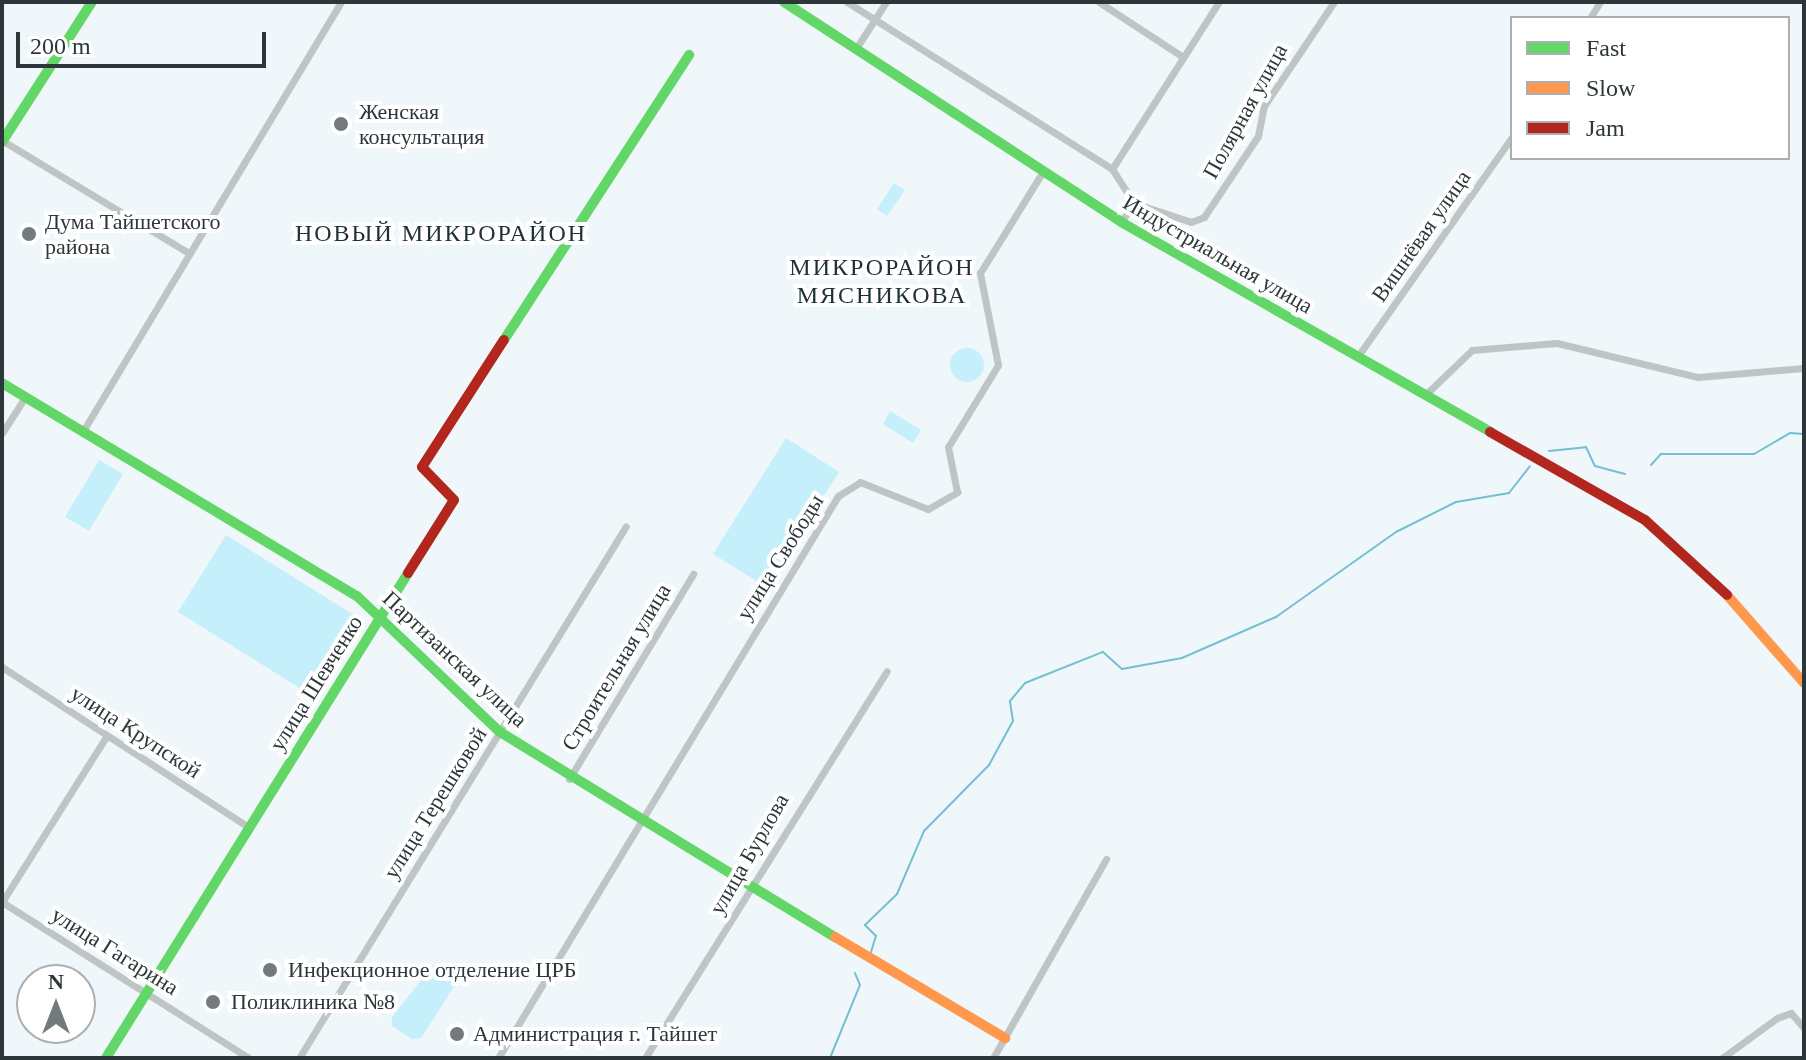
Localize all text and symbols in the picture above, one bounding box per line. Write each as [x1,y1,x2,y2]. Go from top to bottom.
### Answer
scale bar [20,16,270,66]
legend [1510,16,1790,160]
text: 200 m [30,33,91,59]
text: Fast [1586,35,1626,61]
street label: Полярная улица [1197,39,1293,183]
text: Slow [1586,75,1635,101]
place label: Женская консультация [359,98,484,150]
marker: Женская консультация [330,113,352,135]
text: Jam [1586,115,1625,141]
street label: Вишнёвая улица [1366,165,1476,307]
street label: Индустриальная улица [1118,189,1318,319]
place label: Дума Тайшетского района [45,208,221,260]
district label: НОВЫЙ МИКРОРАЙОН [295,220,587,248]
marker: Дума Тайшетского района [20,225,38,243]
district label: МИКРОРАЙОН МЯСНИКОВА [789,254,975,310]
street label: улица Свободы [731,489,829,625]
street label: Строительная улица [556,579,676,755]
street label: Партизанская улица [377,585,533,733]
street label: улица Шевченко [264,610,368,756]
street label: улица Крупской [66,680,206,784]
street label: улица Терешковой [378,722,492,884]
street label: улица Бурлова [704,789,794,919]
street label: улица Гагарина [47,901,183,1001]
place label: Инфекционное отделение ЦРБ [288,957,576,983]
marker: Инфекционное отделение ЦРБ [259,959,281,981]
north arrow [16,964,96,1044]
text: N [48,969,64,994]
place label: Поликлиника №8 [231,989,395,1015]
marker: Поликлиника №8 [202,991,224,1013]
place label: Администрация г. Тайшет [473,1021,717,1047]
marker: Администрация г. Тайшет [448,1025,466,1043]

